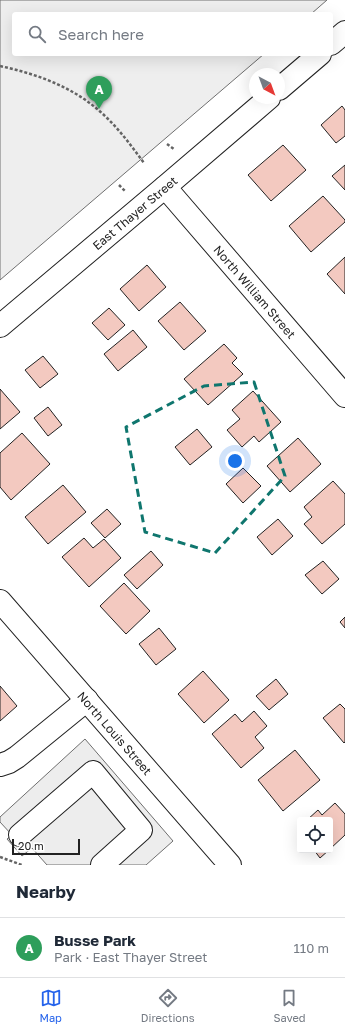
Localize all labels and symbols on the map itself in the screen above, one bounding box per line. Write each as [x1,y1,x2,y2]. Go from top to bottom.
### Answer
north arrow [249,68,285,104]
pin: A [86,76,112,109]
street label: East Thayer Street [89,172,180,253]
street label: North William Street [211,242,299,341]
your location [225,451,245,471]
street label: North Louis Street [75,688,156,778]
scale bar [12,837,80,856]

